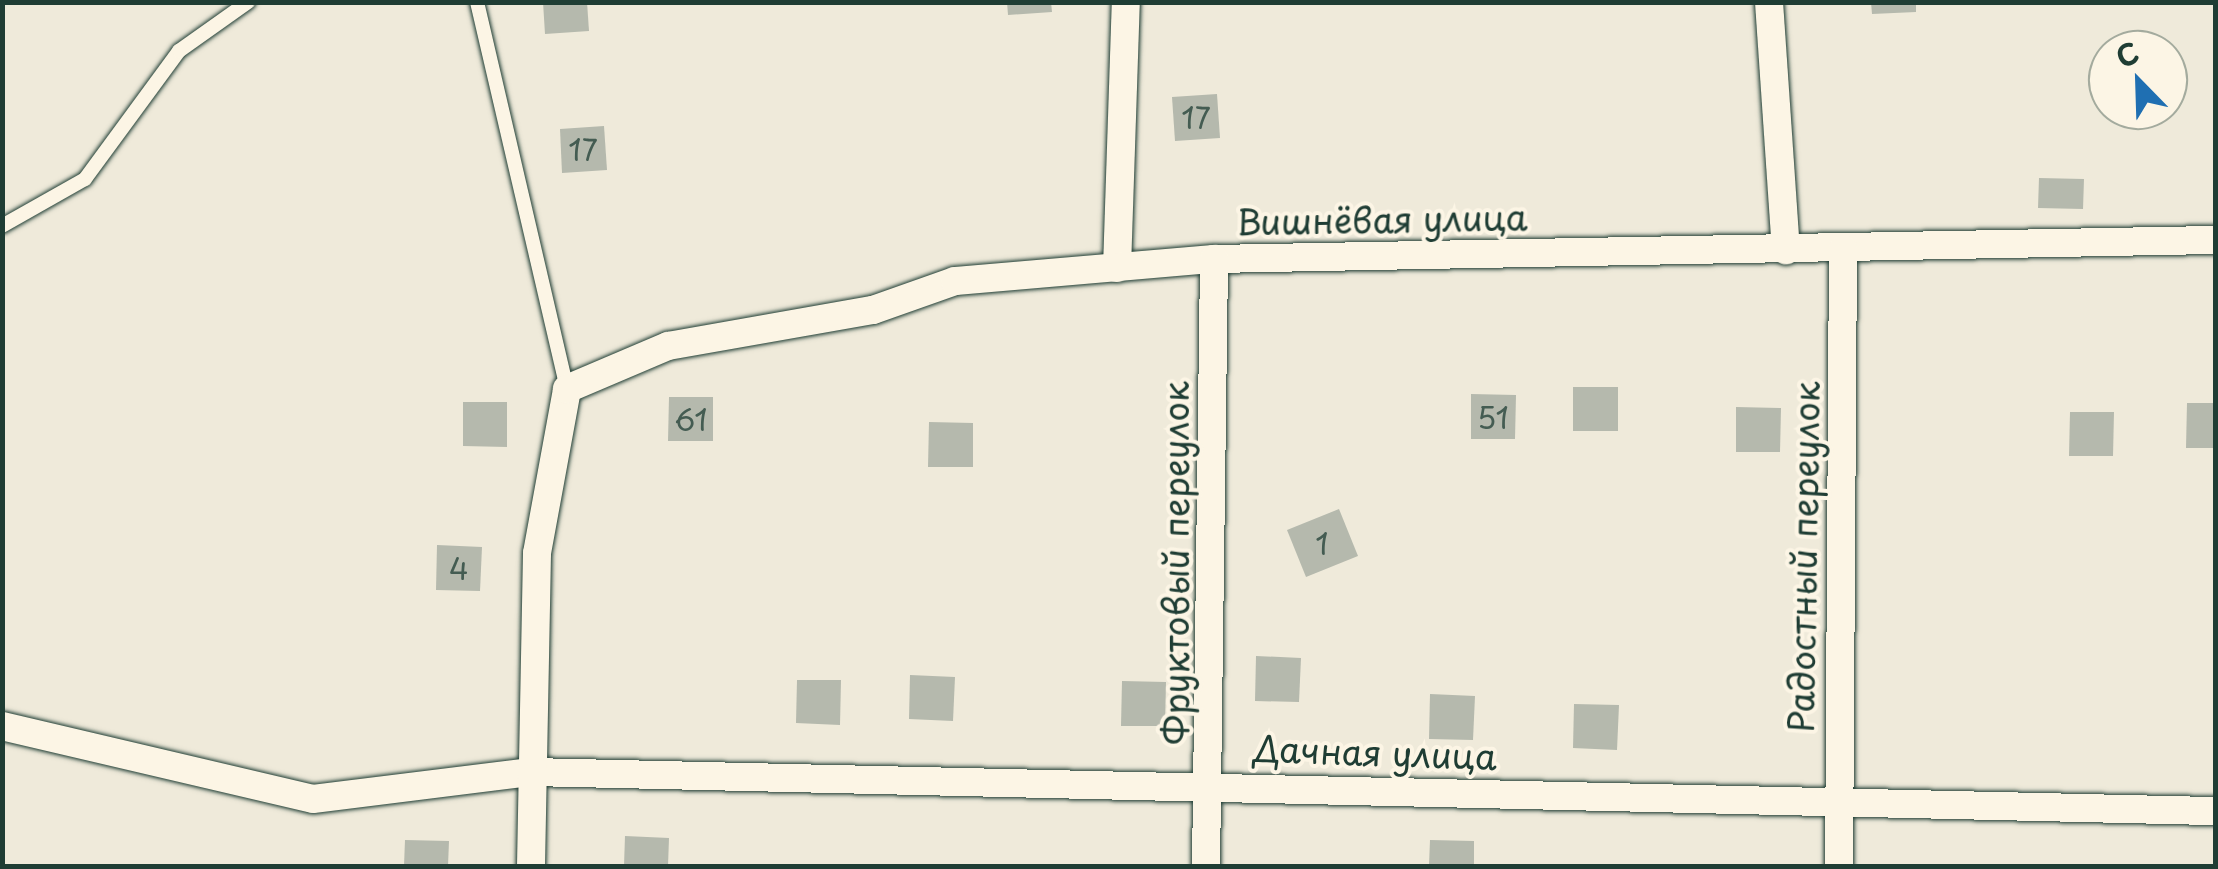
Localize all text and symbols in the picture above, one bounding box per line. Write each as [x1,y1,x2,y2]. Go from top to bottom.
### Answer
north arrow [2088,30,2188,130]
text: С [2109,30,2145,78]
house number: 17 [1181,99,1211,135]
house number: 17 [568,131,598,167]
street label: Вишнёвая улица [1235,195,1529,243]
street label: Радостный переулок [1779,381,1827,733]
street label: Фруктовый переулок [1154,382,1196,744]
house number: 51 [1477,399,1509,435]
house number: 61 [674,401,708,437]
house number: 1 [1315,525,1329,561]
house number: 4 [449,550,469,586]
street label: Дачная улица [1251,727,1499,777]

